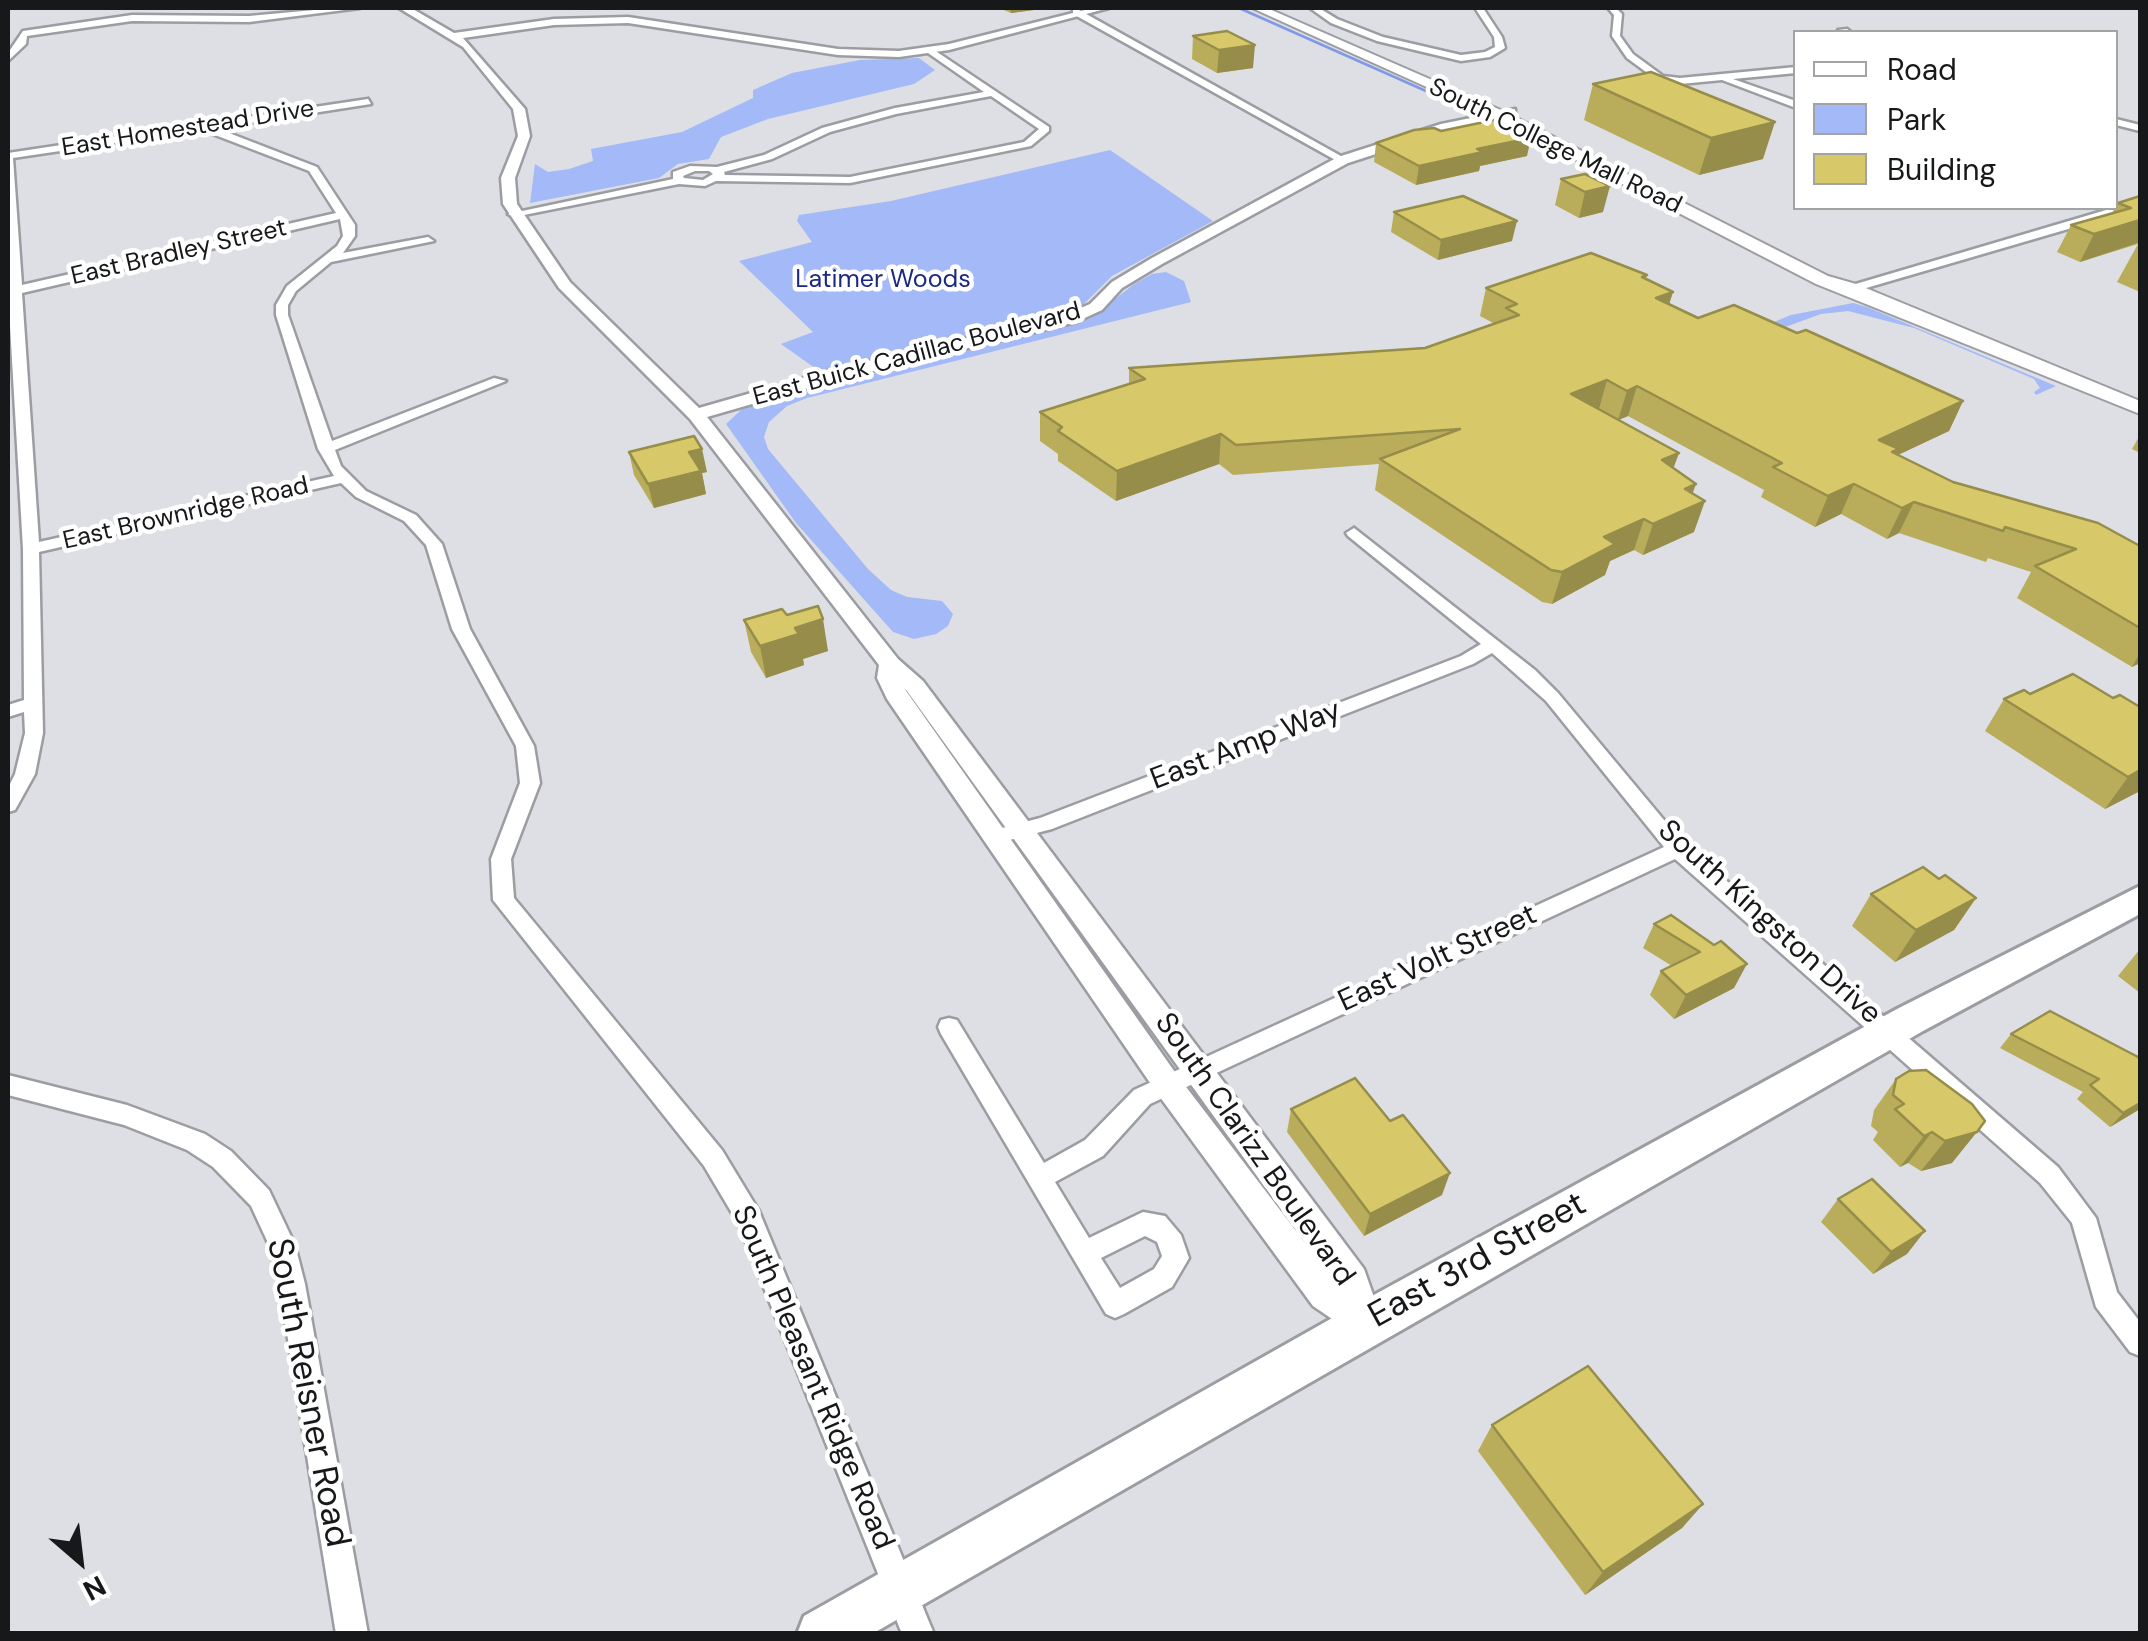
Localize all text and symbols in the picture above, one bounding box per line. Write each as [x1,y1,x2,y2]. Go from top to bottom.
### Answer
legend [1793,30,2118,210]
text: Road [1887,50,1957,89]
street label: South College Mall Road [1424,73,1686,221]
street label: East Homestead Drive [60,94,316,164]
text: Park [1887,100,1946,139]
text: Building [1887,150,1996,189]
street label: East Bradley Street [68,214,290,292]
park label: Latimer Woods [795,265,971,295]
street label: East Buick Cadillac Boulevard [750,297,1084,413]
street label: East Brownridge Road [60,471,312,557]
street label: East Amp Way [1146,693,1346,799]
street label: South Kingston Drive [1650,813,1888,1033]
street label: East Volt Street [1333,897,1543,1021]
street label: South Clarizz Boulevard [1146,1007,1362,1293]
street label: East 3rd Street [1362,1184,1594,1338]
street label: South Pleasant Ridge Road [723,1201,901,1555]
street label: South Reisner Road [256,1235,358,1551]
north arrow [30,1511,130,1611]
text: N [77,1567,112,1609]

